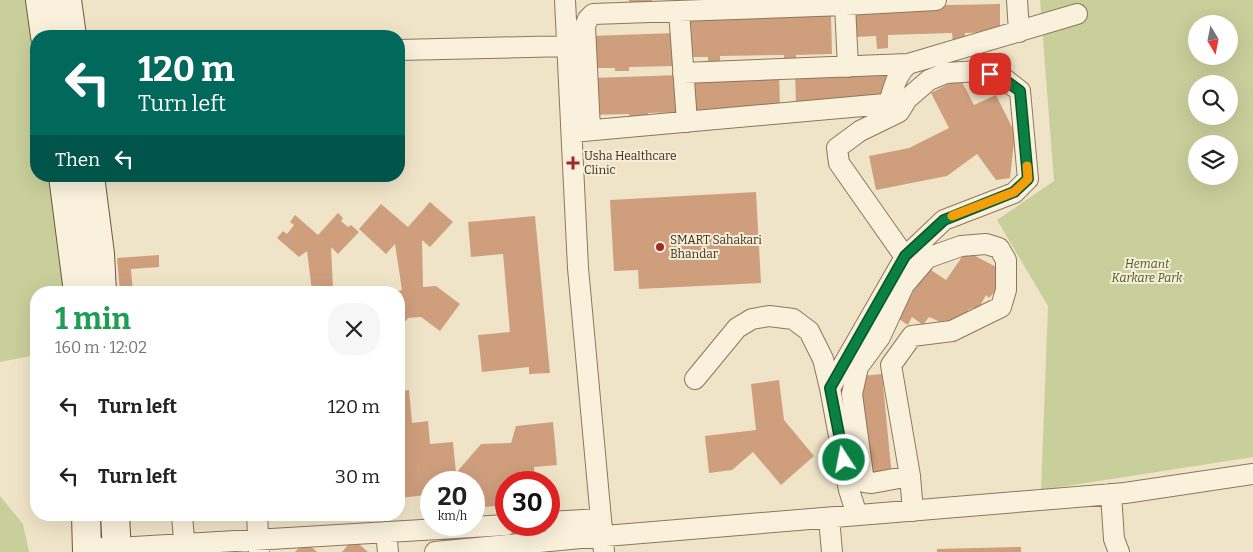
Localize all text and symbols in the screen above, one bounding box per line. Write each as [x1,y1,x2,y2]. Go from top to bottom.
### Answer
north arrow [1188,15,1238,65]
map controls [1188,15,1238,185]
text: 120 m [138,48,235,90]
icon: left [55,50,120,115]
pin [969,53,1011,95]
icon: arrive [976,60,1004,88]
button: search [1188,75,1238,125]
text: Turn left [138,90,226,117]
button: layers [1188,135,1238,185]
icon: left [110,145,138,173]
text: Then [55,148,100,171]
place label: Usha Healthcare Clinic [584,149,677,177]
marker: Usha Healthcare Clinic [566,156,580,170]
place label: SMART Sahakari Bhandar [670,233,762,261]
marker: SMART Sahakari Bhandar [654,241,666,253]
park label: Hemant Karkare Park [1112,257,1183,285]
text: 1 min [55,301,131,337]
button: close [328,303,380,355]
text: 160 m · 12:02 [55,338,147,357]
icon: left [55,392,83,420]
text: Turn left [98,395,177,418]
text: 120 m [328,395,380,418]
position arrow [817,433,869,485]
icon: left [55,462,83,490]
text: Turn left [98,465,177,488]
text: 30 m [335,465,380,488]
speed limit sign: 30 [495,471,560,536]
text: 20 [438,482,467,512]
text: km/h [438,509,467,523]

